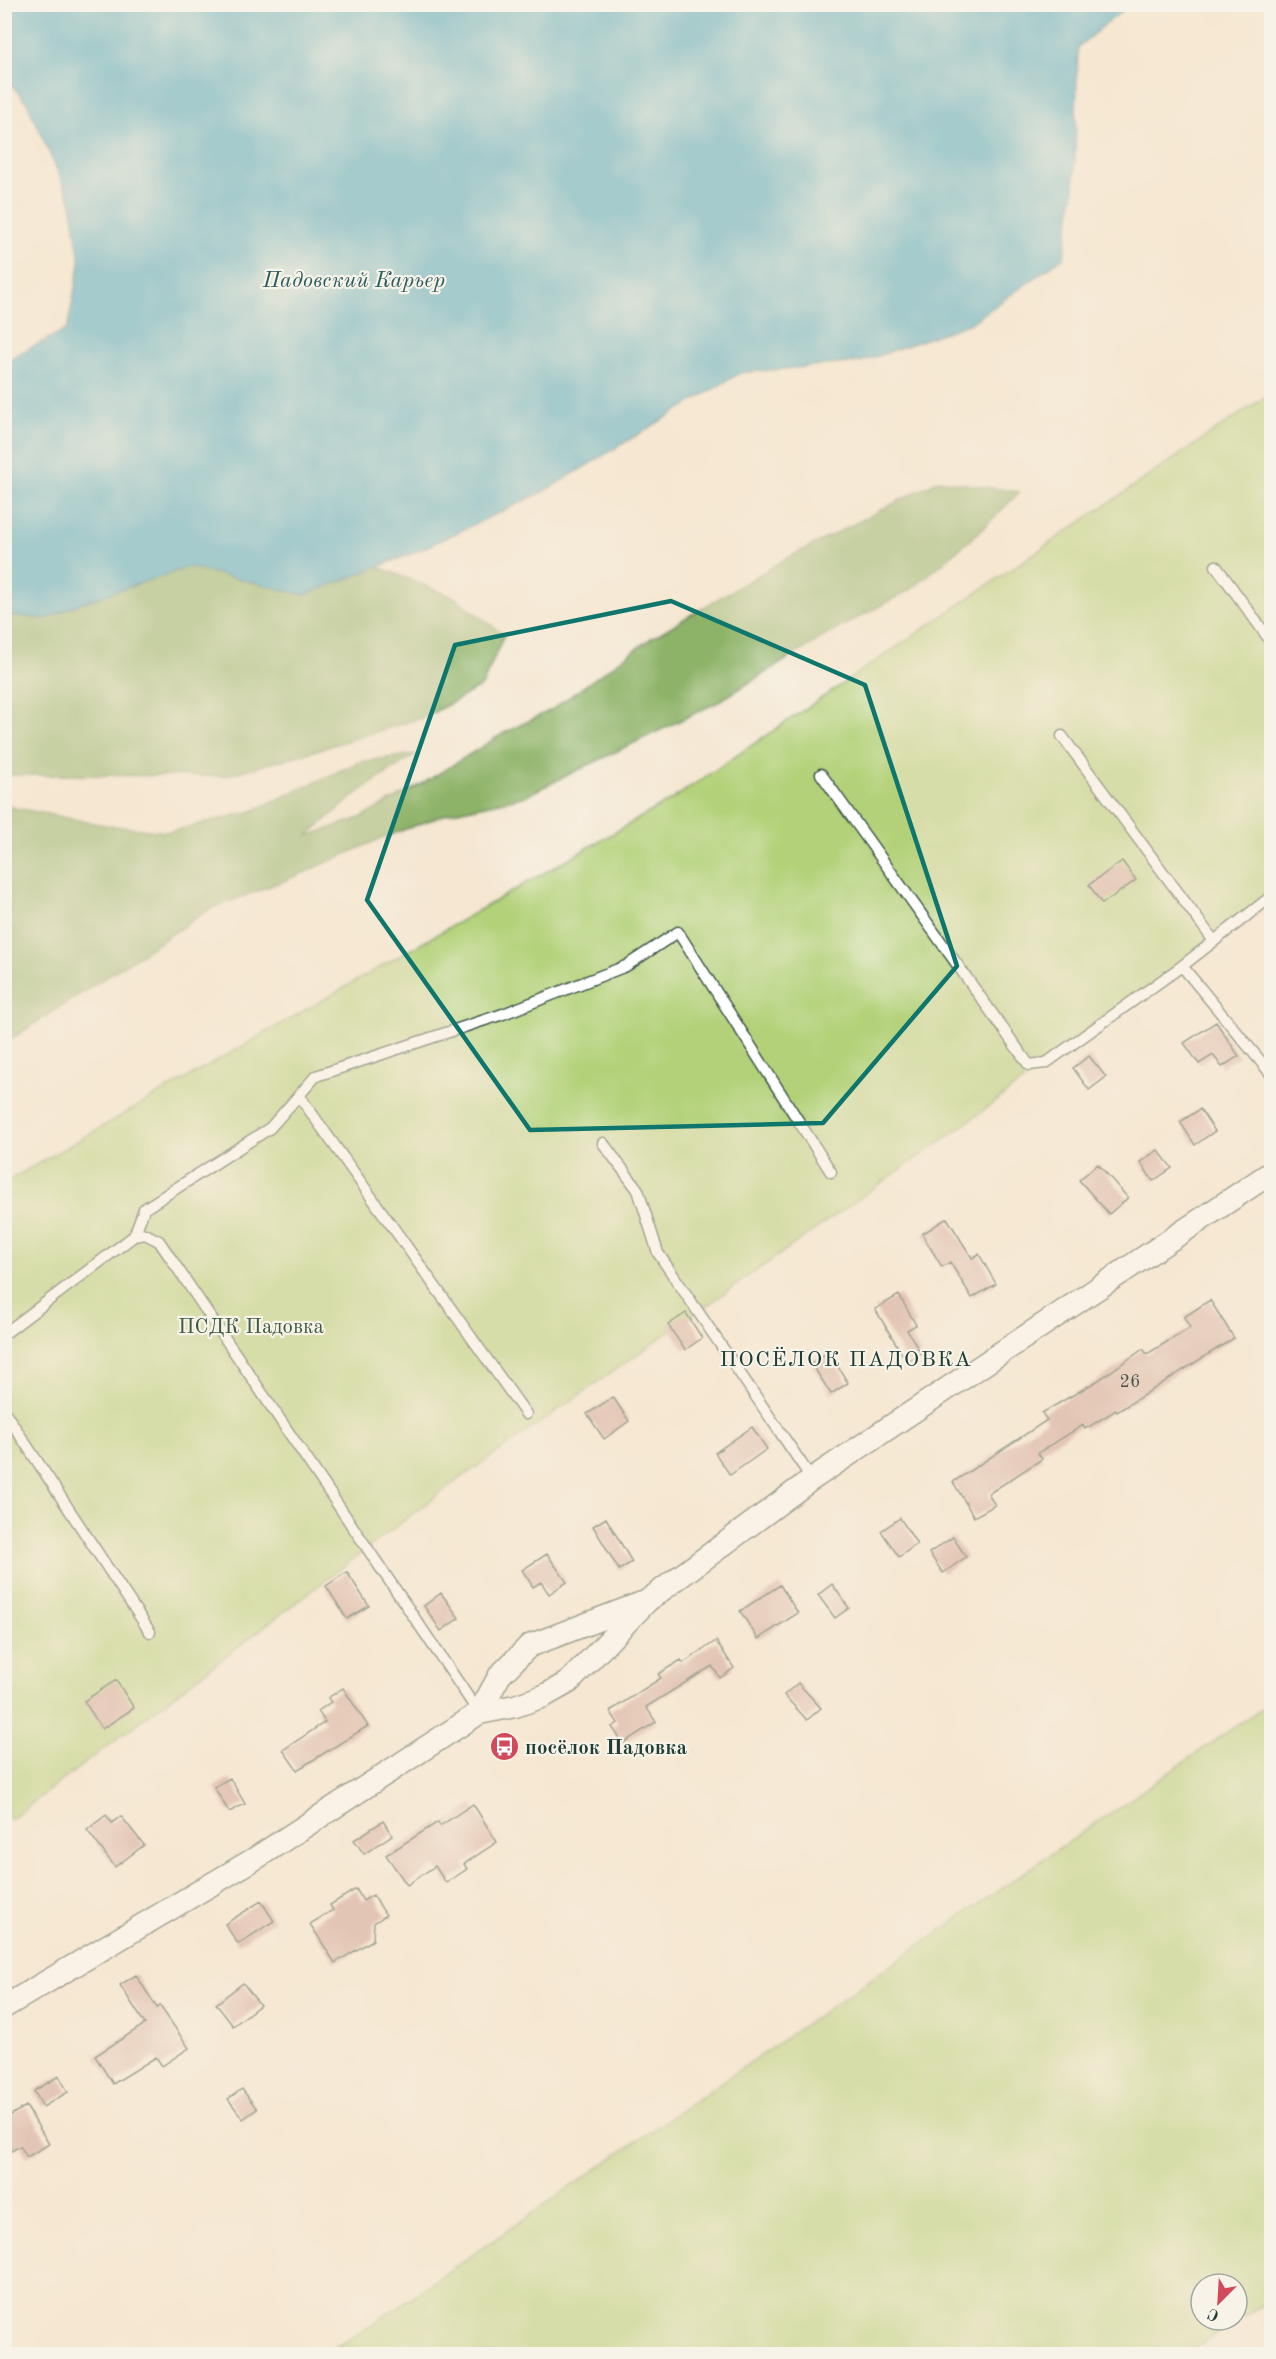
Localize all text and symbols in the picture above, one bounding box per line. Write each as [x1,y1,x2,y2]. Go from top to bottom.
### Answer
water label: Падовский Карьер [262,270,445,292]
park label: ПСДК Падовка [178,1317,324,1338]
district label: ПОСЁЛОК ПАДОВКА [719,1346,973,1371]
house number: 26 [1120,1373,1140,1391]
bus stop icon: посёлок Падовка [488,1731,520,1763]
place label: посёлок Падовка [525,1738,687,1759]
north arrow [1189,2272,1249,2332]
text: С [1206,2304,1222,2323]

